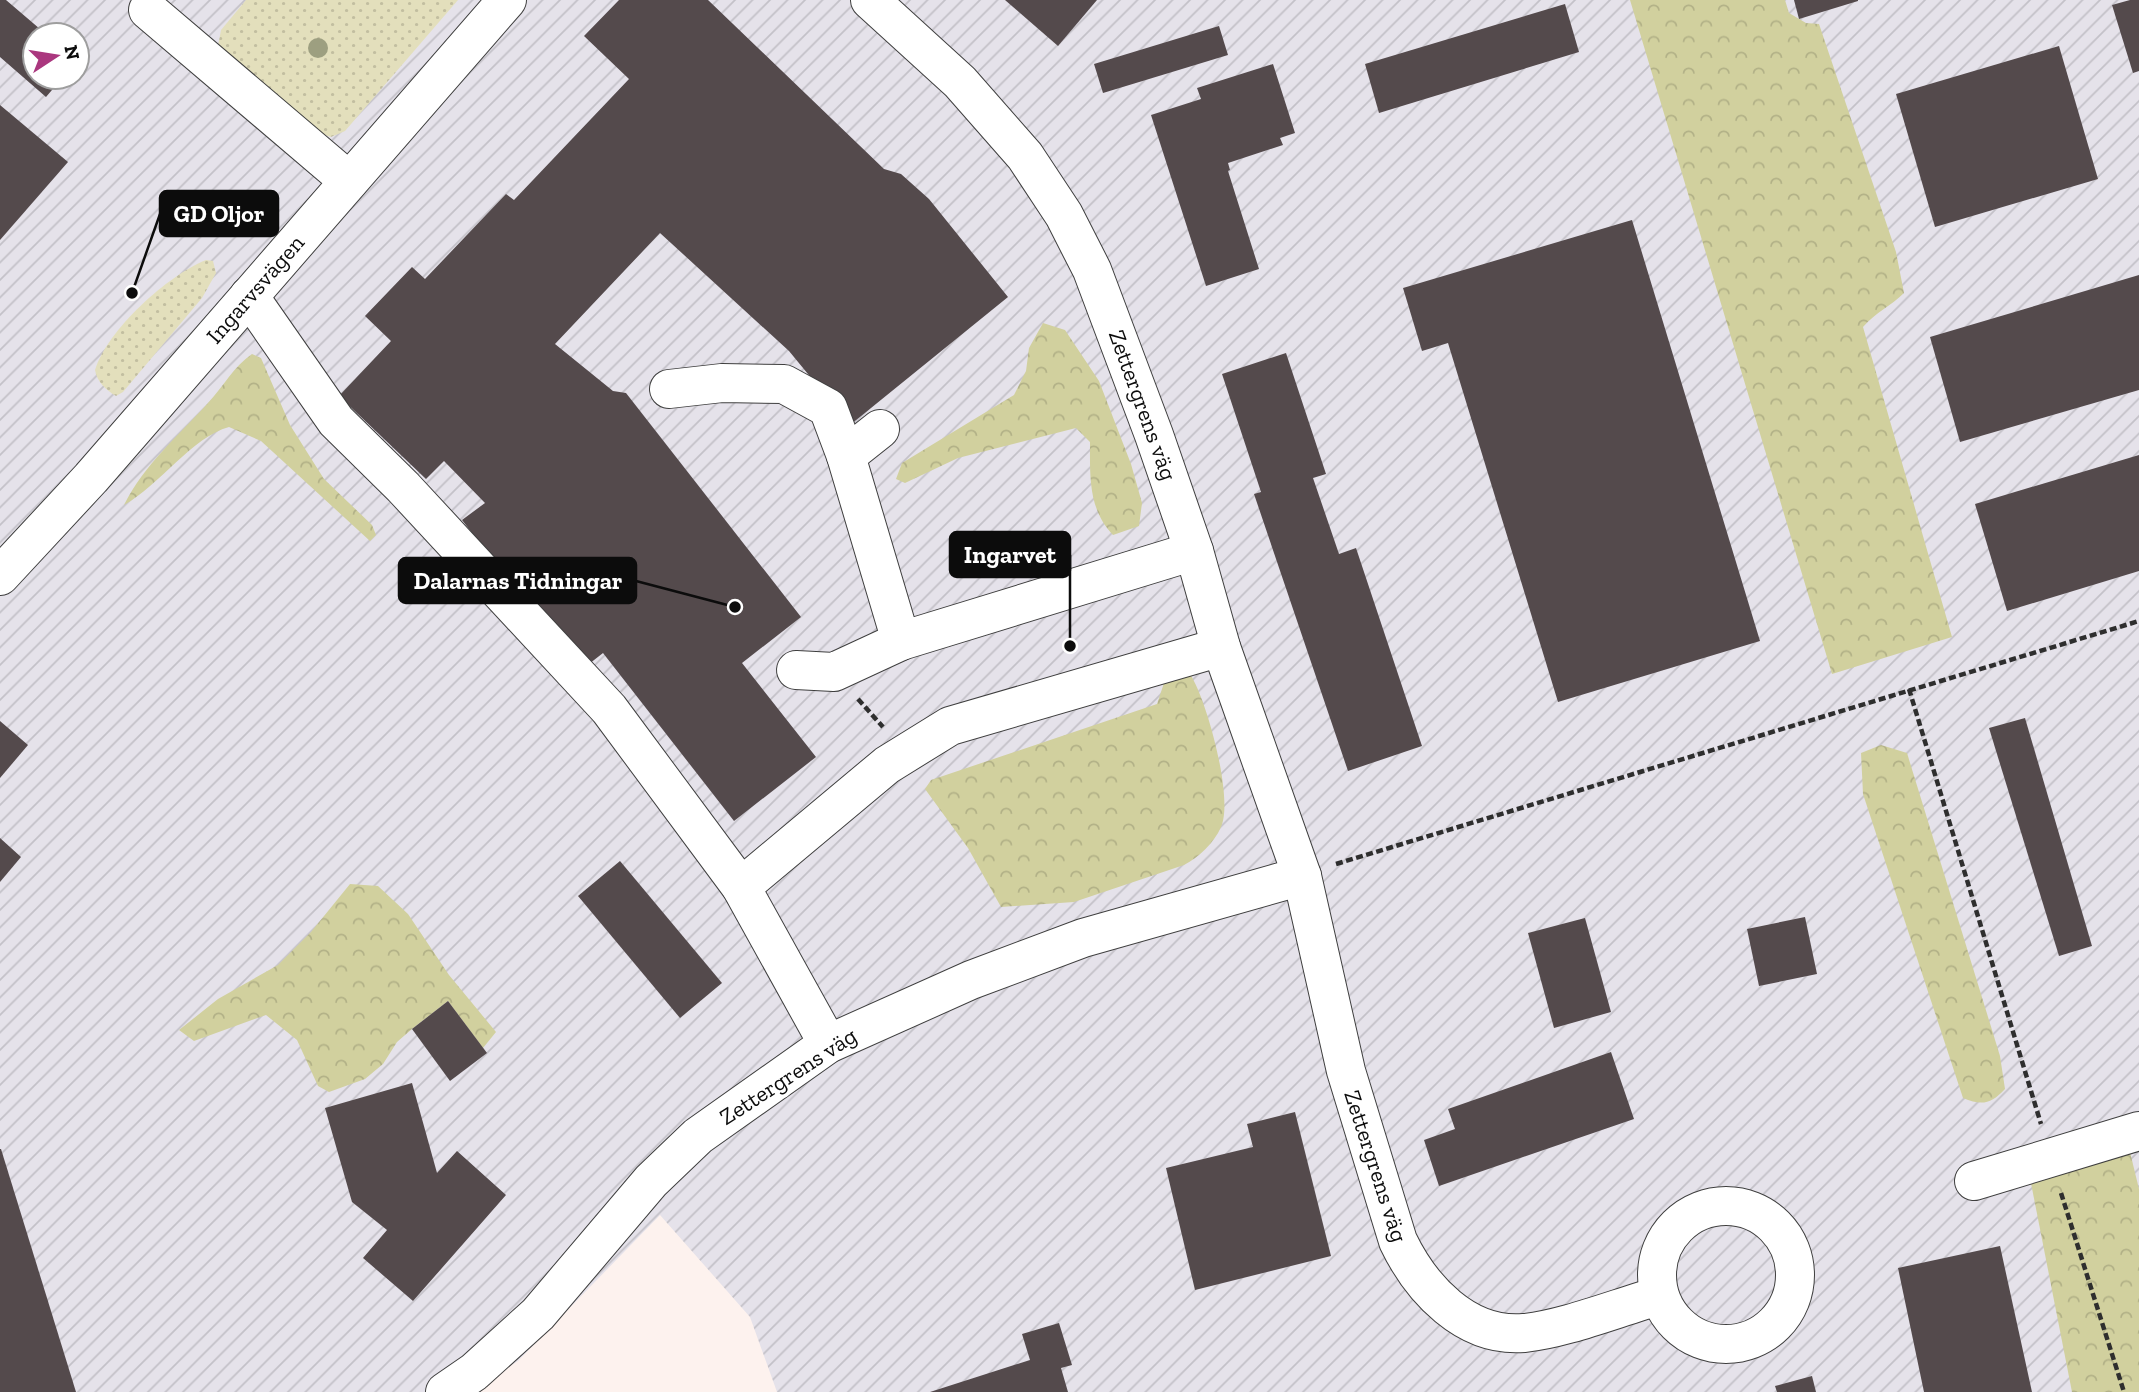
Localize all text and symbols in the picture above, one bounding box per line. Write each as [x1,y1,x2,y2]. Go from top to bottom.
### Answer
north arrow [21,21,91,91]
text: N [59,43,85,62]
callout: GD Oljor [160,191,278,236]
text: GD Oljor [174,199,265,228]
street label: Ingarvsvägen [200,229,310,349]
street label: Zettergrens väg [1103,326,1183,484]
callout: Ingarvet [950,532,1070,577]
text: Ingarvet [964,540,1057,569]
callout: Dalarnas Tidningar [399,558,636,603]
text: Dalarnas Tidningar [414,566,623,595]
street label: Zettergrens väg [714,1021,862,1131]
street label: Zettergrens väg [1338,1087,1414,1246]

